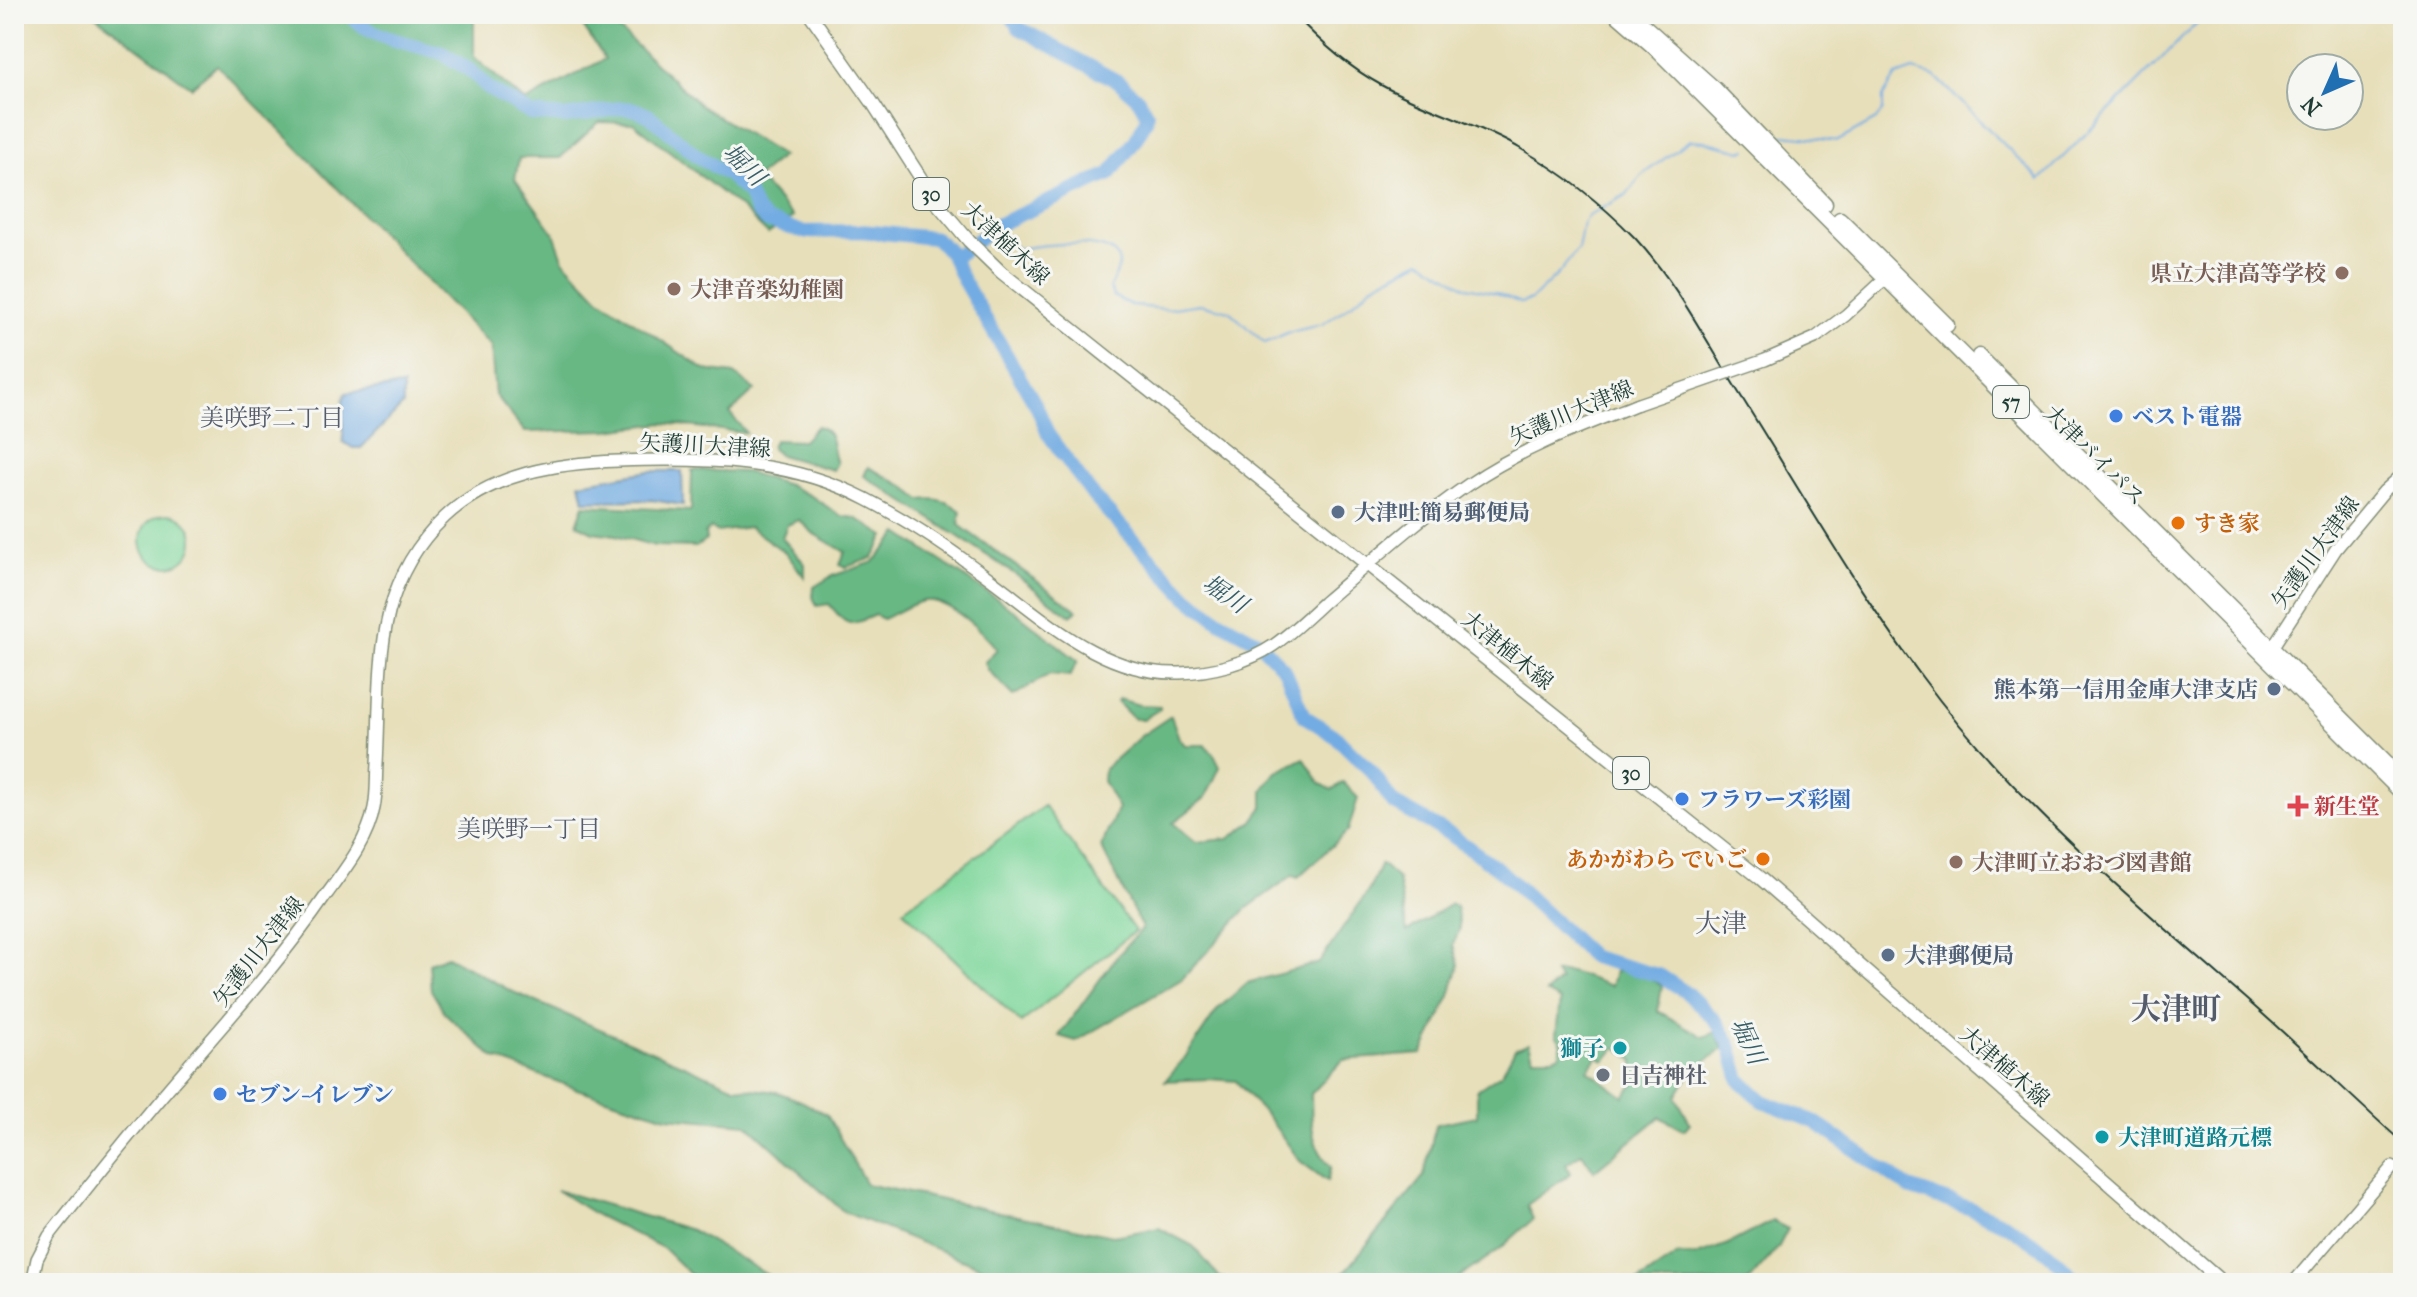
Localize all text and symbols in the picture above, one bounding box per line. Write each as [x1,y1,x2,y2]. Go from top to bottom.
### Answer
north arrow [2285,52,2365,132]
text: N [2296,90,2327,121]
water label: 堀川 [717,138,773,194]
road number: 30 [913,178,949,210]
street label: 大津植木線 [956,197,1054,291]
place label: 県立大津高等学校 [2150,261,2326,287]
marker: 県立大津高等学校 [2333,264,2351,282]
place label: 大津音楽幼稚園 [690,277,844,303]
marker: 大津音楽幼稚園 [665,280,683,298]
street label: 矢護川大津線 [1506,375,1637,451]
road number: 57 [1993,386,2029,418]
street label: 大津バイパス [2039,400,2150,511]
district label: 美咲野二丁目 [200,404,344,432]
place label: ベスト電器 [2132,404,2242,430]
marker: ベスト電器 [2107,407,2125,425]
street label: 矢護川大津線 [638,430,772,462]
street label: 矢護川大津線 [2266,492,2365,614]
place label: 大津吐簡易郵便局 [1354,500,1530,526]
marker: 大津吐簡易郵便局 [1329,503,1347,521]
place label: すき家 [2194,511,2260,537]
marker: すき家 [2169,514,2187,532]
water label: 堀川 [1197,569,1255,621]
street label: 大津植木線 [1456,606,1558,695]
place label: 熊本第一信用金庫大津支店 [1994,677,2258,703]
marker: 熊本第一信用金庫大津支店 [2265,680,2283,698]
road number: 30 [1613,757,1649,789]
place label: フラワーズ彩園 [1698,787,1851,813]
marker: フラワーズ彩園 [1673,790,1691,808]
place label: 新生堂 [2314,794,2380,820]
marker: 新生堂 [2289,797,2307,815]
district label: 美咲野一丁目 [457,815,601,843]
place label: あかがわら でいご [1566,847,1747,873]
marker: あかがわら でいご [1754,850,1772,868]
place label: 大津町立おおづ図書館 [1972,850,2192,876]
marker: 大津町立おおづ図書館 [1947,853,1965,871]
street label: 矢護川大津線 [208,892,310,1012]
district label: 大津 [1695,908,1747,939]
place label: 大津郵便局 [1904,943,2014,969]
marker: 大津郵便局 [1879,946,1897,964]
district label: 大津町 [2131,992,2221,1027]
water label: 堀川 [1725,1013,1772,1071]
street label: 大津植木線 [1954,1021,2054,1113]
place label: 獅子 [1560,1036,1604,1062]
marker: 獅子 [1611,1039,1629,1057]
place label: 日吉神社 [1619,1063,1707,1089]
marker: 日吉神社 [1594,1066,1612,1084]
place label: セブン-イレブン [236,1082,394,1108]
marker: セブン-イレブン [211,1085,229,1103]
place label: 大津町道路元標 [2118,1125,2272,1151]
marker: 大津町道路元標 [2093,1128,2111,1146]

